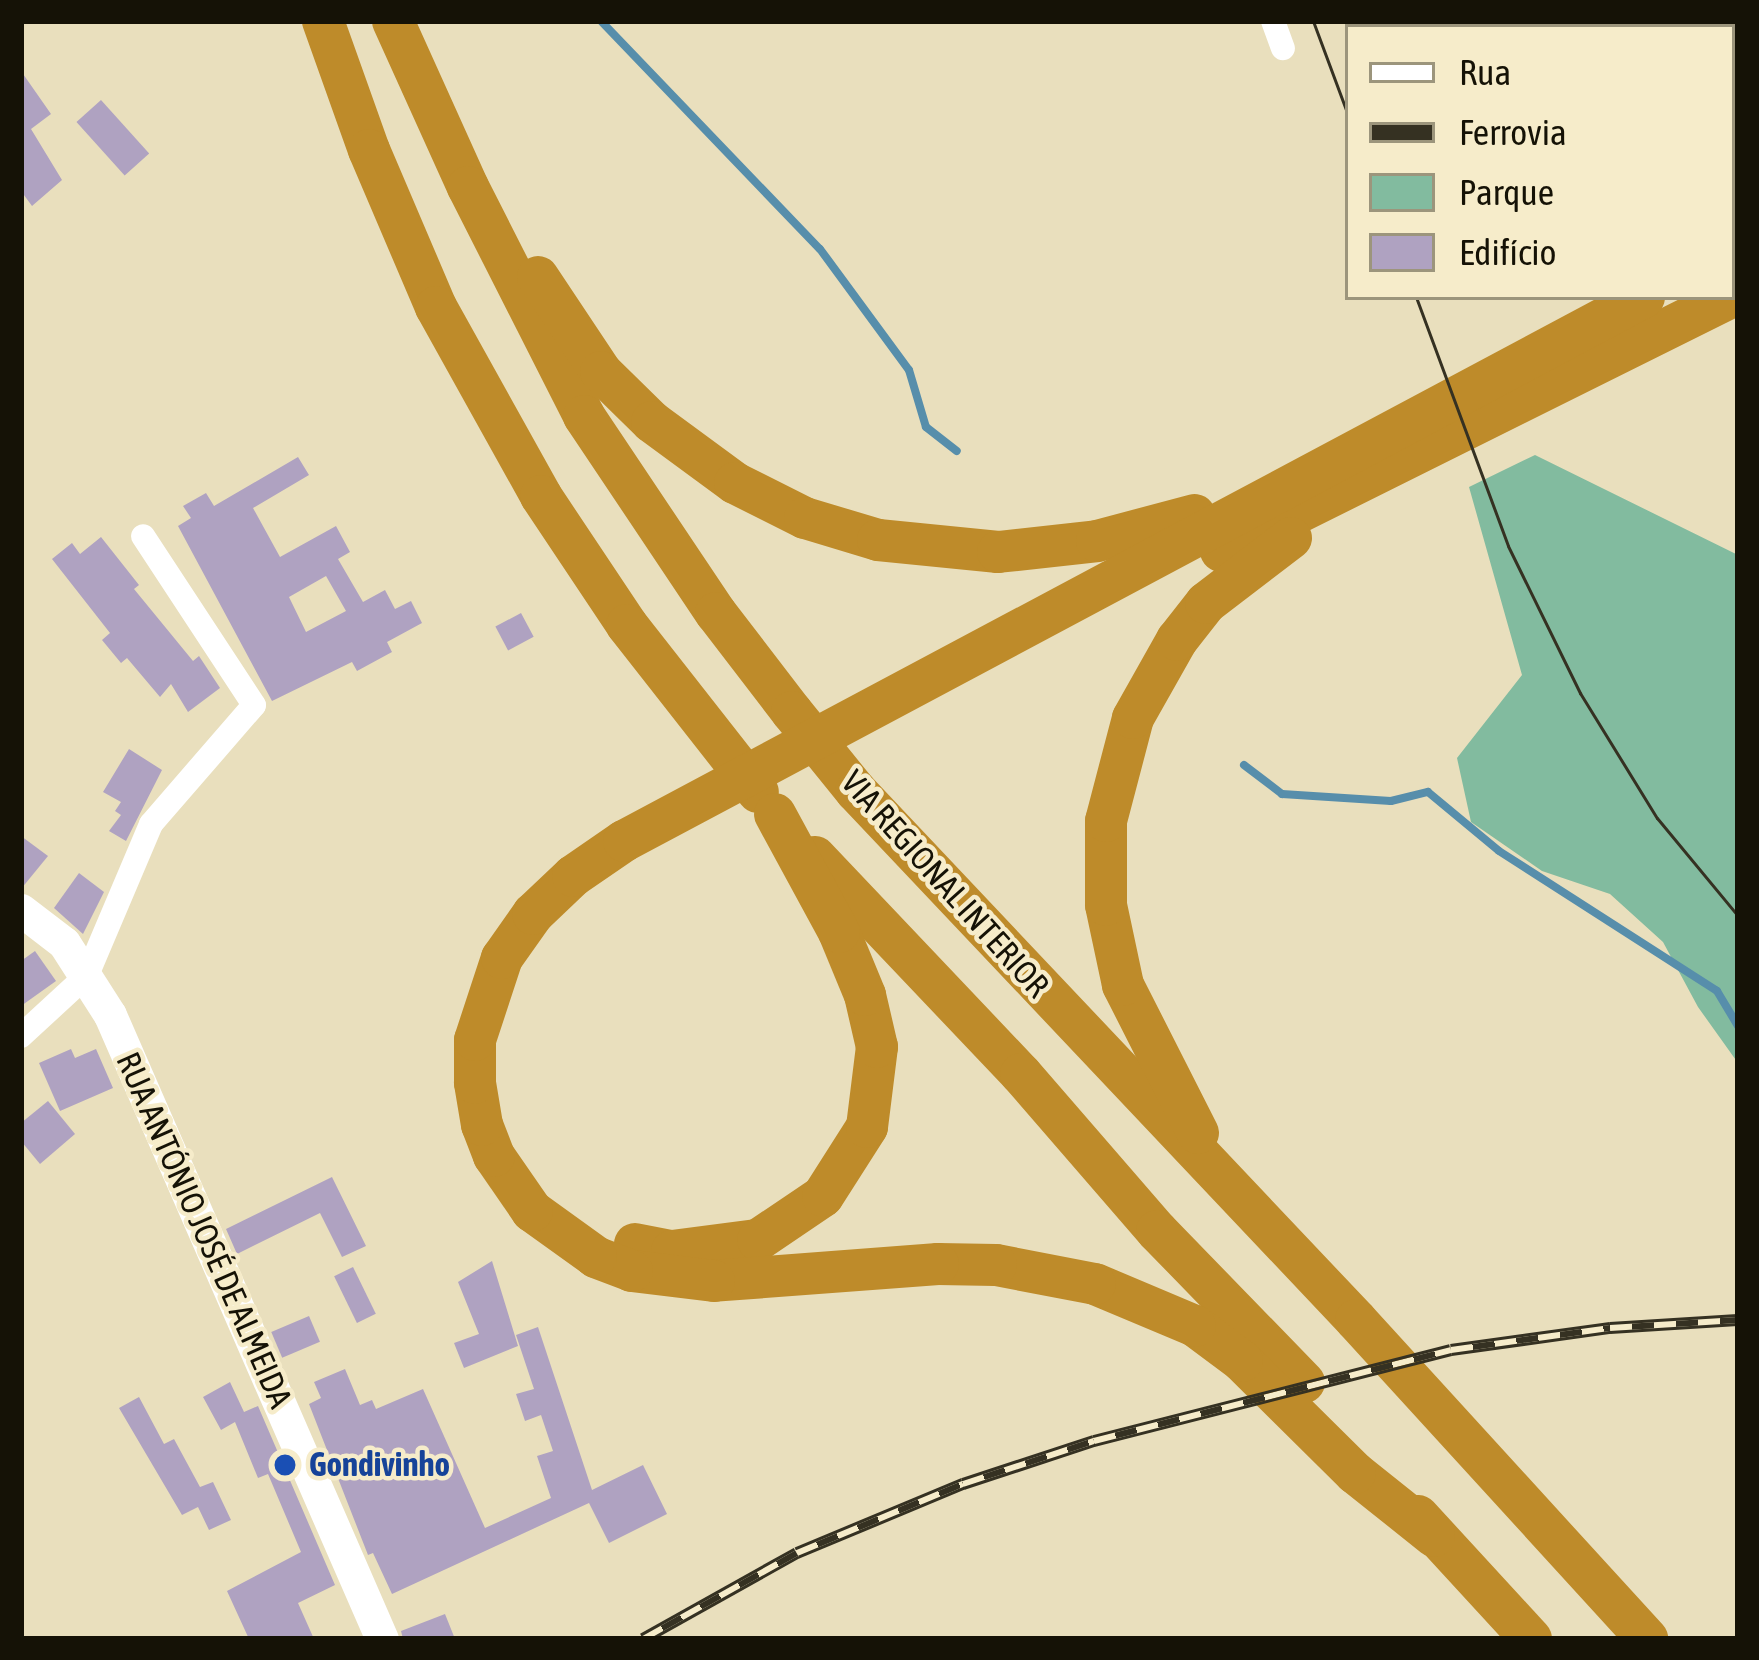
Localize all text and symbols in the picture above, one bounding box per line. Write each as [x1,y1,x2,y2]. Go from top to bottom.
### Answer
legend [1345,24,1735,300]
text: Rua [1459,51,1511,93]
text: Ferrovia [1459,111,1567,153]
text: Parque [1459,171,1554,213]
text: Edifício [1459,231,1556,273]
street label: VIA REGIONAL INTERIOR [833,763,1057,1005]
street label: RUA ANTÓNIO JOSÉ DE ALMEIDA [108,1046,300,1414]
place label: Gondivinho [309,1445,450,1485]
marker: Gondivinho [272,1452,298,1478]

